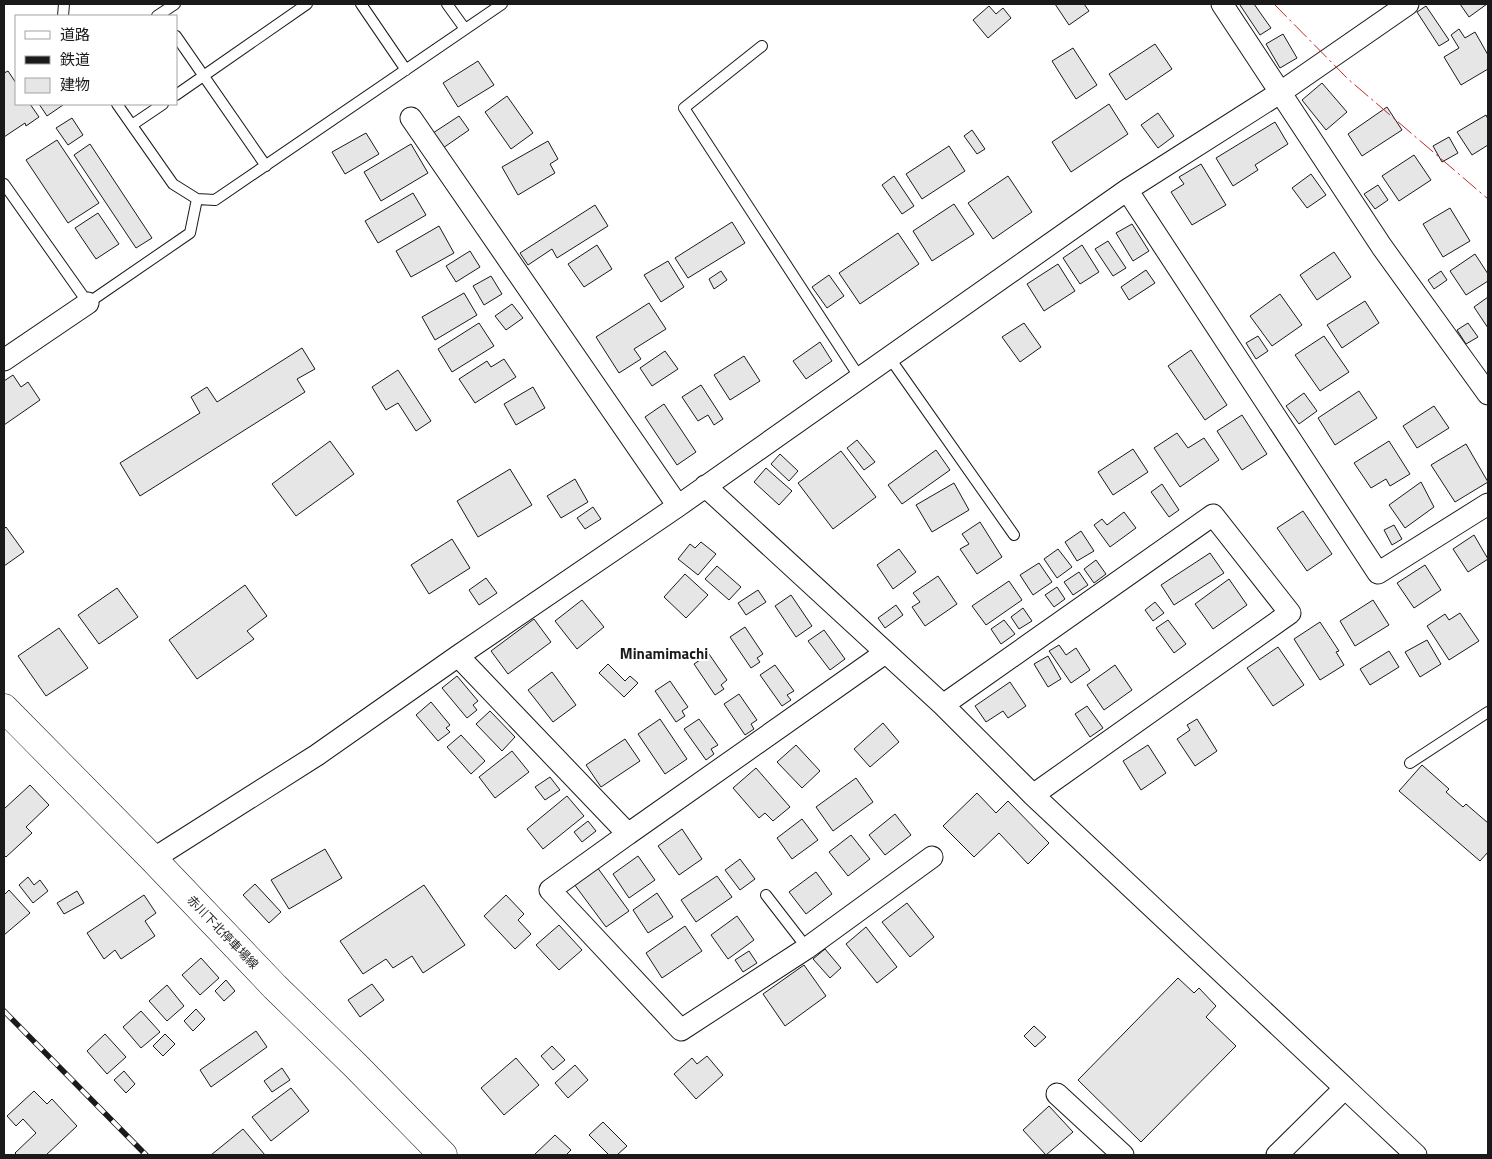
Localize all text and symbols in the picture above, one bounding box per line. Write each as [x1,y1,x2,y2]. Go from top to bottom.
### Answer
legend [15,15,178,105]
text: 道路 [60,23,90,46]
text: 鉄道 [60,48,90,71]
text: 建物 [60,73,90,96]
district label: Minamimachi [620,642,708,665]
street label: 赤川下北停車場線 [183,891,263,973]

